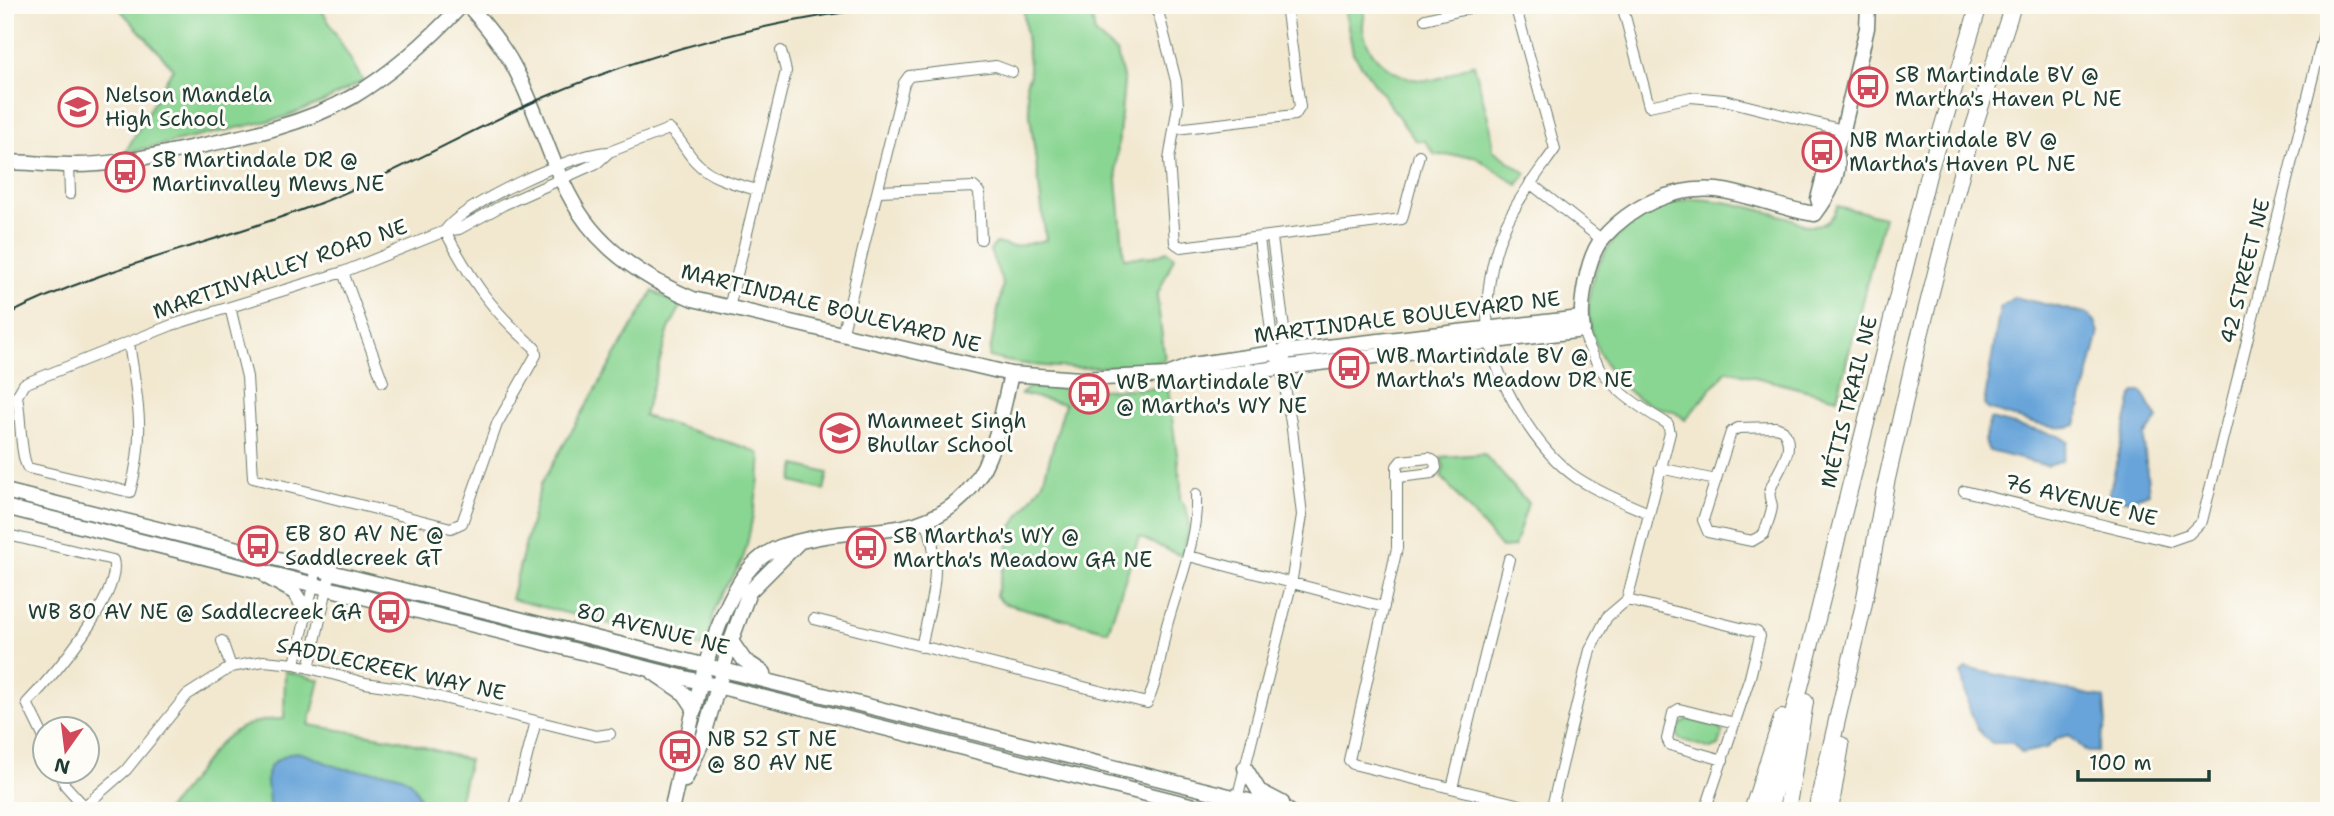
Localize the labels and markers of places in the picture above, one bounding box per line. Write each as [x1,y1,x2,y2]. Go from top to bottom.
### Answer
place label: SB Martindale BV @ Martha's Haven PL NE [1895,61,2122,113]
bus stop icon: SB Martindale BV @ Martha's Haven PL NE [1847,66,1889,108]
place label: Nelson Mandela High School [105,81,272,133]
school or university icon: Nelson Mandela High School [57,86,99,128]
place label: NB Martindale BV @ Martha's Haven PL NE [1849,126,2076,178]
bus stop icon: NB Martindale BV @ Martha's Haven PL NE [1801,131,1843,173]
place label: SB Martindale DR @ Martinvalley Mews NE [152,146,384,198]
bus stop icon: SB Martindale DR @ Martinvalley Mews NE [104,151,146,193]
place label: WB Martindale BV @ Martha's Meadow DR NE [1376,342,1633,394]
bus stop icon: WB Martindale BV @ Martha's Meadow DR NE [1328,347,1370,389]
place label: WB Martindale BV @ Martha's WY NE [1116,368,1307,420]
bus stop icon: WB Martindale BV @ Martha's WY NE [1068,373,1110,415]
place label: Manmeet Singh Bhullar School [867,407,1027,459]
school or university icon: Manmeet Singh Bhullar School [819,412,861,454]
place label: EB 80 AV NE @ Saddlecreek GT [285,520,444,572]
place label: SB Martha's WY @ Martha's Meadow GA NE [893,522,1152,574]
bus stop icon: EB 80 AV NE @ Saddlecreek GT [237,525,279,567]
bus stop icon: SB Martha's WY @ Martha's Meadow GA NE [845,527,887,569]
bus stop icon: WB 80 AV NE @ Saddlecreek GA [368,591,410,633]
place label: WB 80 AV NE @ Saddlecreek GA [28,598,362,626]
place label: NB 52 ST NE @ 80 AV NE [707,725,837,777]
bus stop icon: NB 52 ST NE @ 80 AV NE [659,730,701,772]

